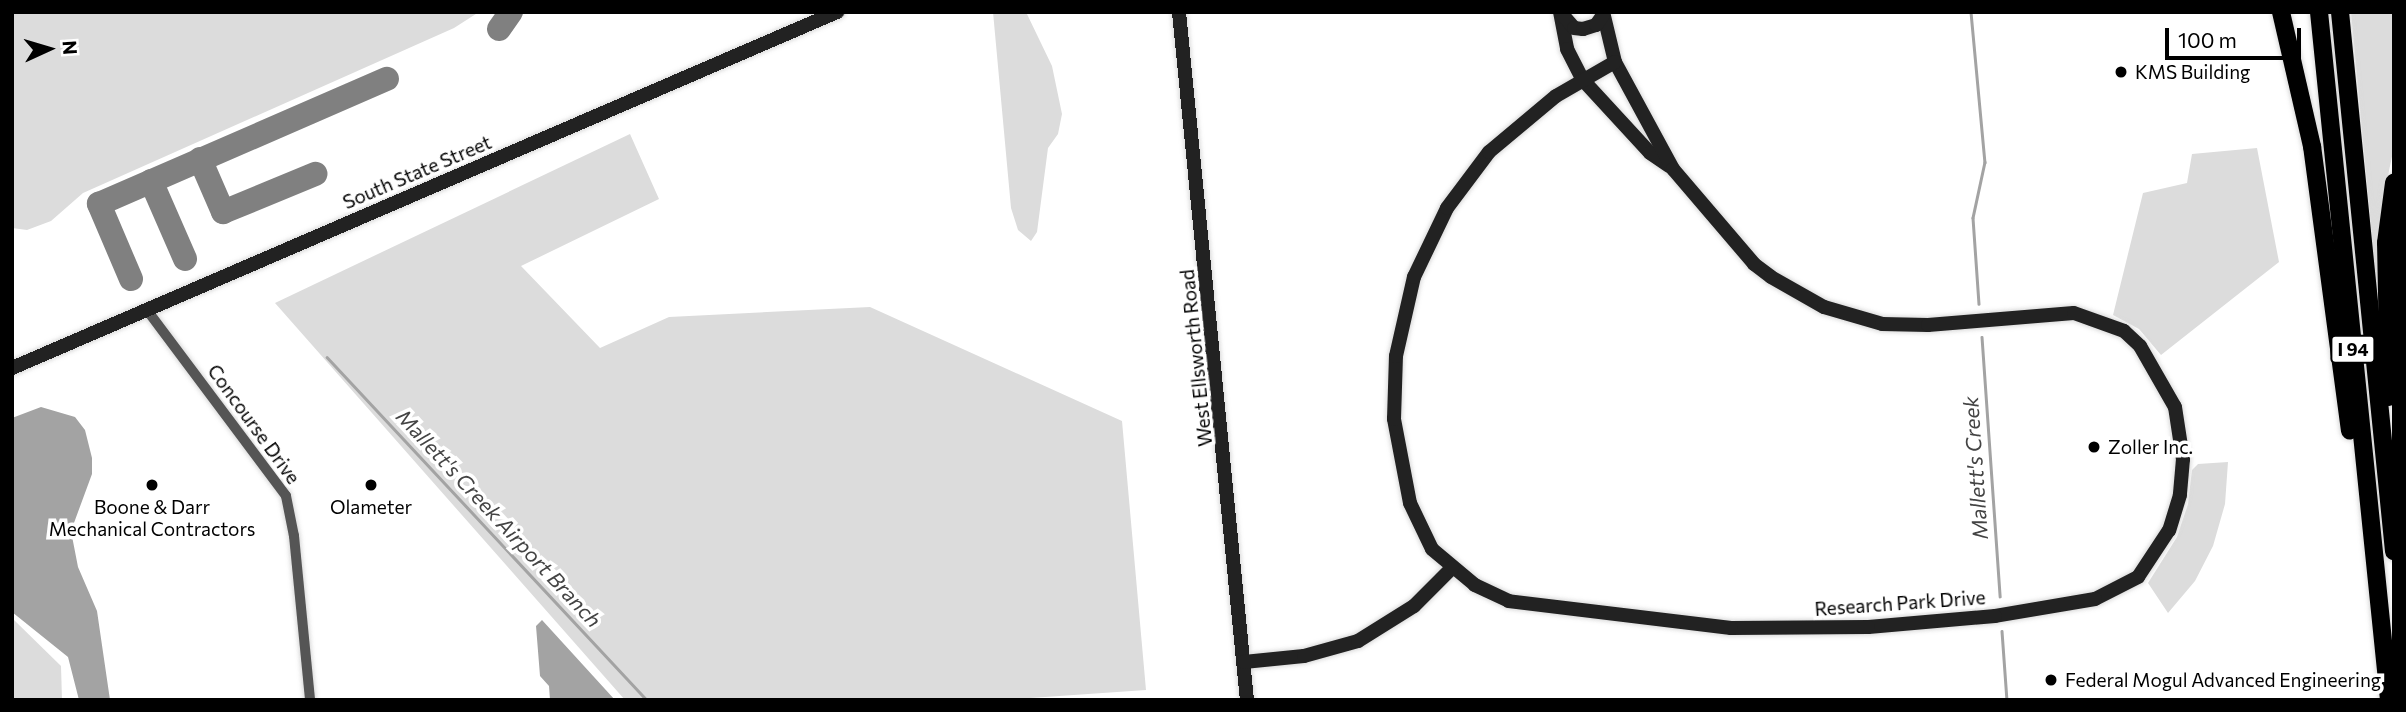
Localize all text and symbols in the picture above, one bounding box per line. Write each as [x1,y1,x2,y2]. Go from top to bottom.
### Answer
north arrow [14,14,84,84]
scale bar [2168,14,2304,58]
text: 100 m [2178,27,2237,52]
text: N [58,40,82,55]
place label: KMS Building [2135,61,2250,83]
marker: KMS Building [2113,64,2129,80]
street label: South State Street [339,130,495,214]
street label: West Ellsworth Road [1175,268,1217,448]
road number: I 94 [2330,334,2376,363]
street label: Concourse Drive [203,360,305,488]
water label: Mallett's Creek [1957,396,1993,540]
water label: Mallett's Creek Airport Branch [391,404,607,632]
place label: Zoller Inc. [2108,436,2193,458]
marker: Zoller Inc. [2086,439,2102,455]
marker: Boone & Darr Mechanical Contractors [144,477,160,493]
marker: Olameter [363,477,379,493]
place label: Boone & Darr Mechanical Contractors [49,496,255,540]
place label: Olameter [330,496,412,518]
street label: Research Park Drive [1814,586,1986,620]
place label: Federal Mogul Advanced Engineering [2065,669,2381,691]
marker: Federal Mogul Advanced Engineering [2043,672,2059,688]

